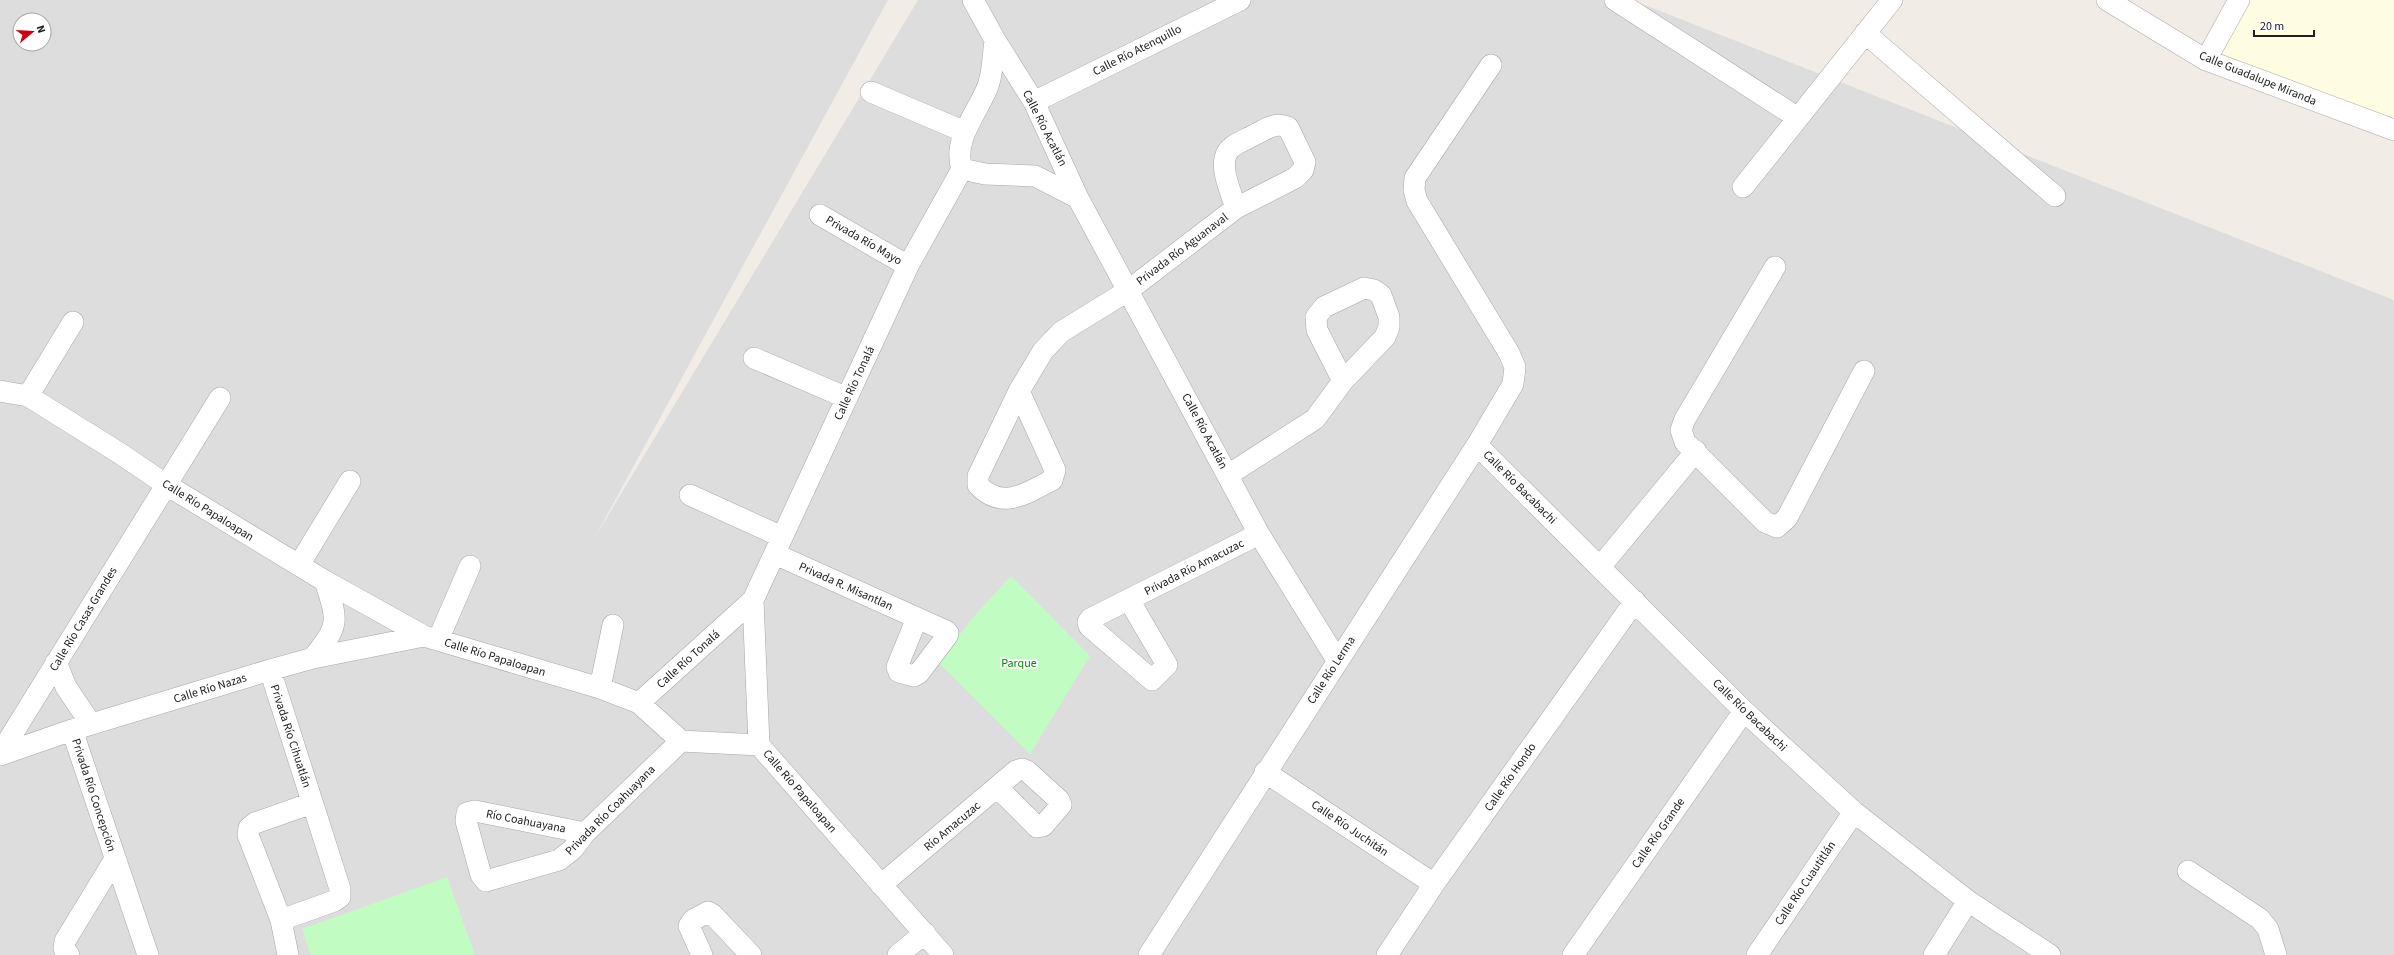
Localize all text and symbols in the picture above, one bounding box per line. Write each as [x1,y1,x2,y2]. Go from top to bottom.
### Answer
north arrow [12,12,52,52]
scale bar [2254,12,2314,38]
text: 20 m [2260,18,2284,35]
street label: Calle Río Atenquillo [1090,21,1185,80]
text: N [33,23,49,35]
street label: Calle Guadalupe Miranda [2196,47,2319,110]
street label: Calle Río Acatlán [1018,87,1071,169]
street label: Privada Río Aguanaval [1133,209,1232,290]
street label: Privada Río Mayo [822,212,905,269]
street label: Calle Río Tonalá [830,343,879,423]
street label: Calle Río Acatlán [1177,390,1232,472]
street label: Calle Río Bacabachi [1479,447,1560,528]
street label: Calle Río Papaloapan [159,475,257,546]
street label: Privada Río Amacuzac [1141,535,1248,600]
street label: Privada R. Misantlan [796,558,896,615]
street label: Calle Río Casas Grandes [45,564,121,675]
street label: Calle Río Tonalá [653,626,724,692]
street label: Calle Río Lerma [1303,633,1360,708]
street label: Calle Río Papaloapan [442,634,548,681]
park label: Parque [1001,655,1037,672]
street label: Calle Río Nazas [171,669,249,708]
street label: Calle Río Bacabachi [1708,675,1791,756]
street label: Privada Río Cihuatlán [266,682,315,790]
street label: Privada Río Concepción [67,736,120,854]
street label: Calle Río Hondo [1480,740,1540,815]
street label: Calle Río Papaloapan [759,746,841,837]
street label: Privada Río Coahuayana [561,761,659,859]
street label: Calle Río Grande [1628,795,1689,872]
street label: Calle Río Juchitán [1308,796,1392,861]
street label: Río Amacuzac [920,797,985,855]
street label: Río Coahuayana [484,805,567,838]
street label: Calle Río Cuautitlán [1771,838,1840,929]

